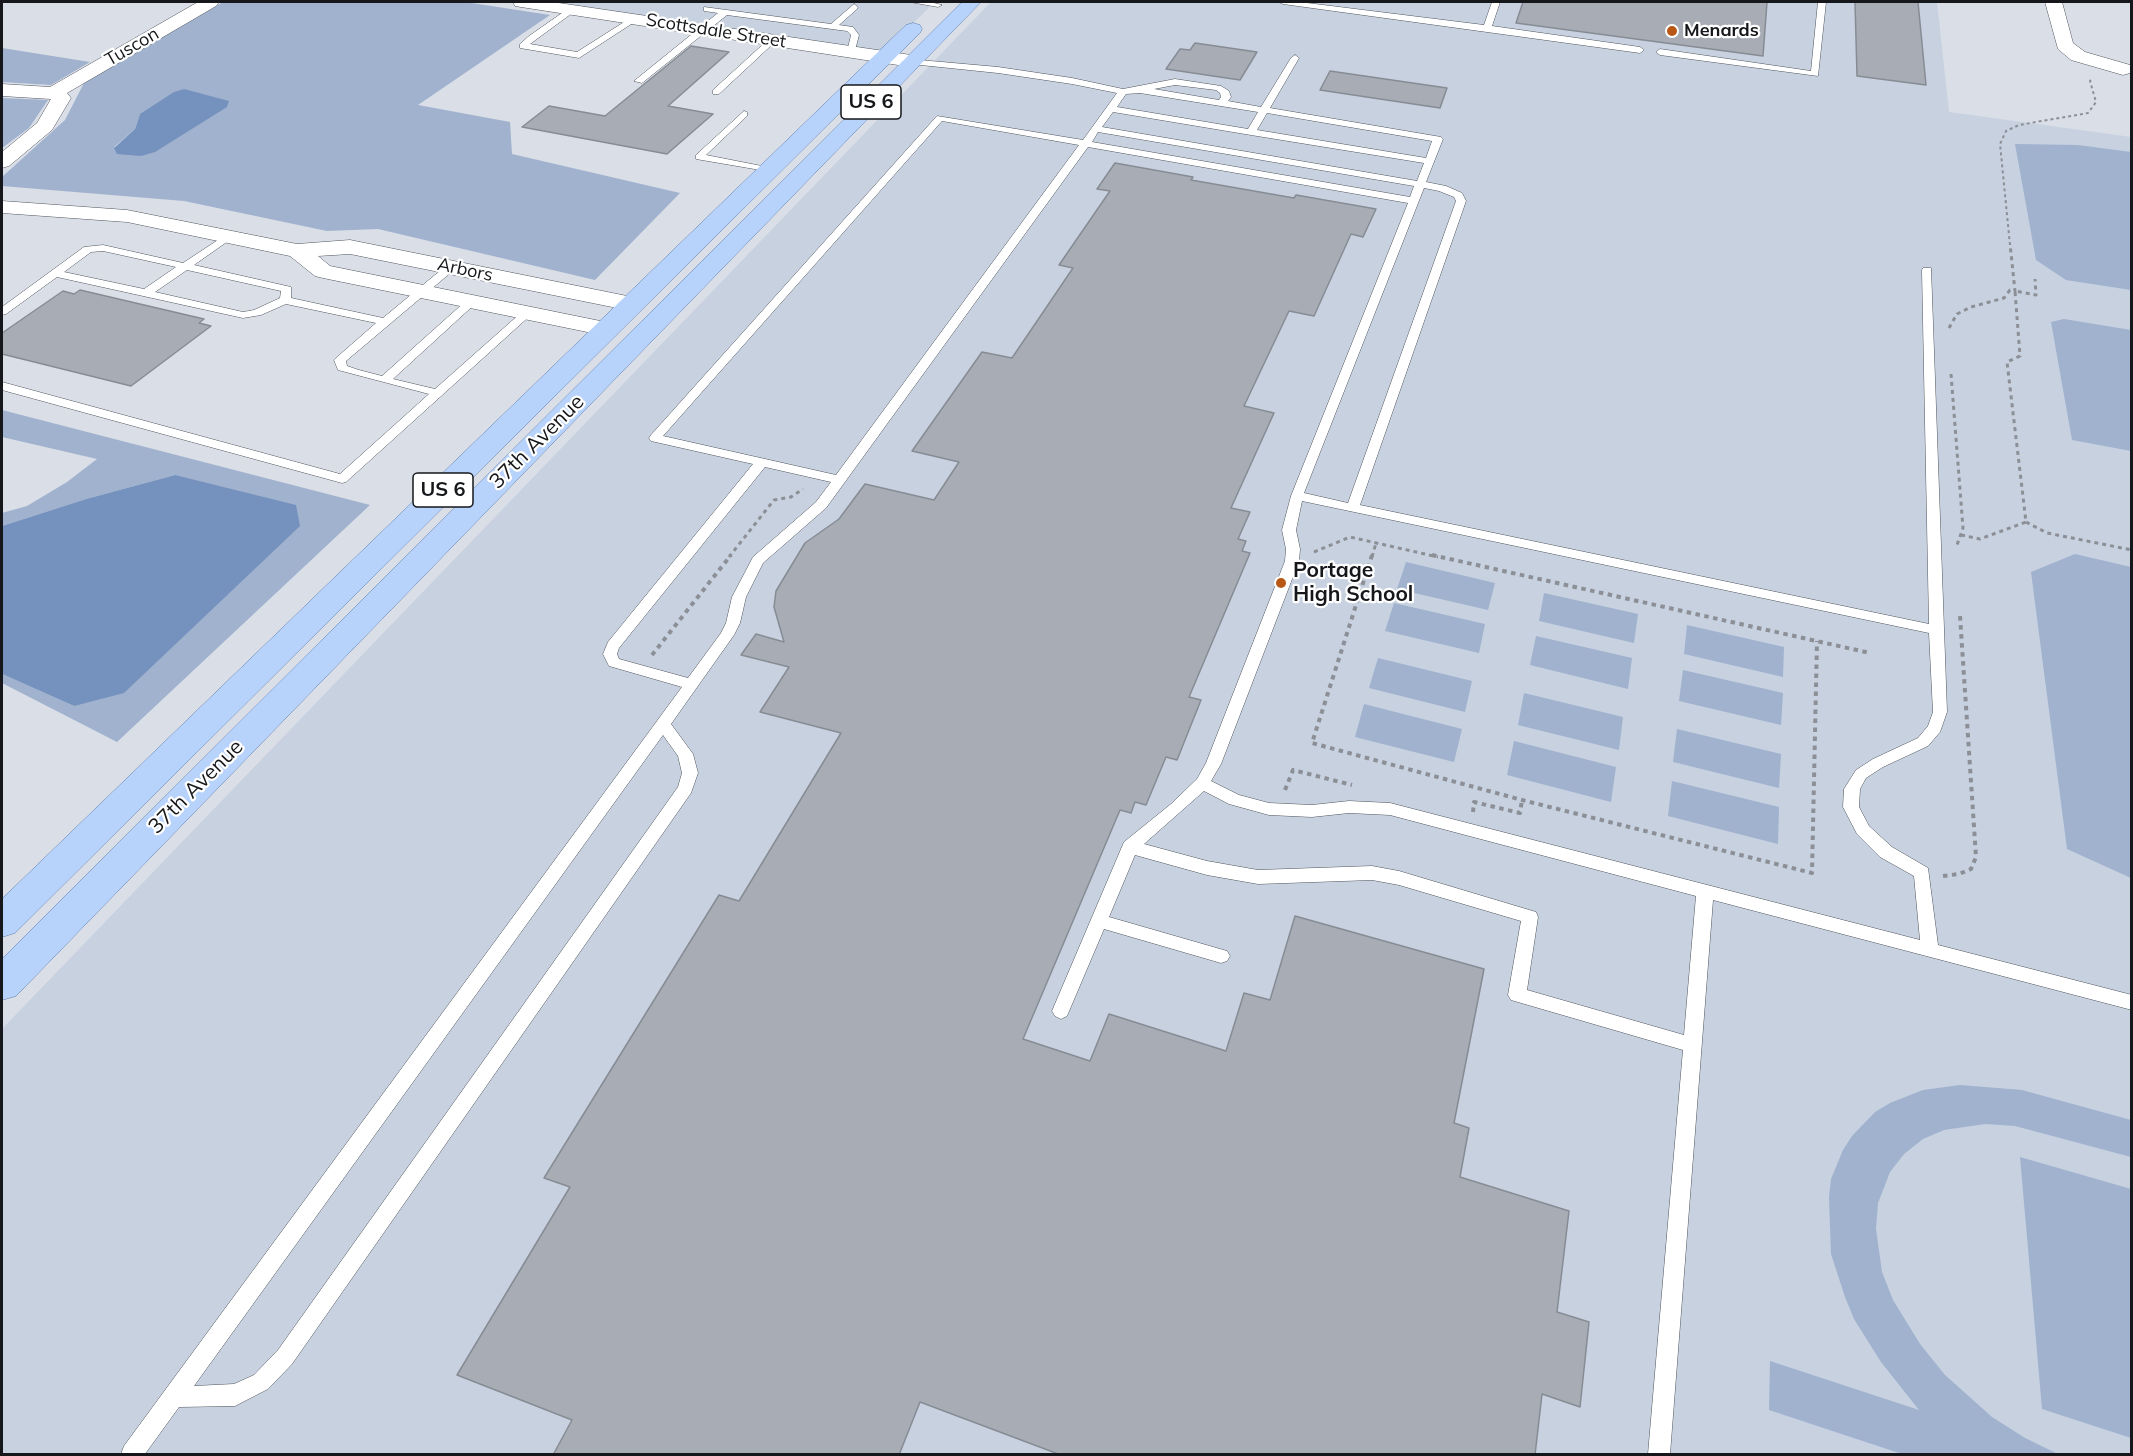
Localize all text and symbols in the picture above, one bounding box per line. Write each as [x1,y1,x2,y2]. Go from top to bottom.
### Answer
street label: Scottsdale Street [644,9,788,53]
place label: Menards [1684,20,1759,42]
street label: Tuscon [101,23,163,71]
marker: Menards [1665,24,1679,38]
road number: US 6 [841,85,901,119]
street label: Arbors [435,254,495,286]
street label: 37th Avenue [484,389,590,495]
road number: US 6 [413,473,473,507]
place label: Portage High School [1293,558,1413,608]
marker: Portage High School [1274,576,1288,590]
street label: 37th Avenue [143,734,249,840]

